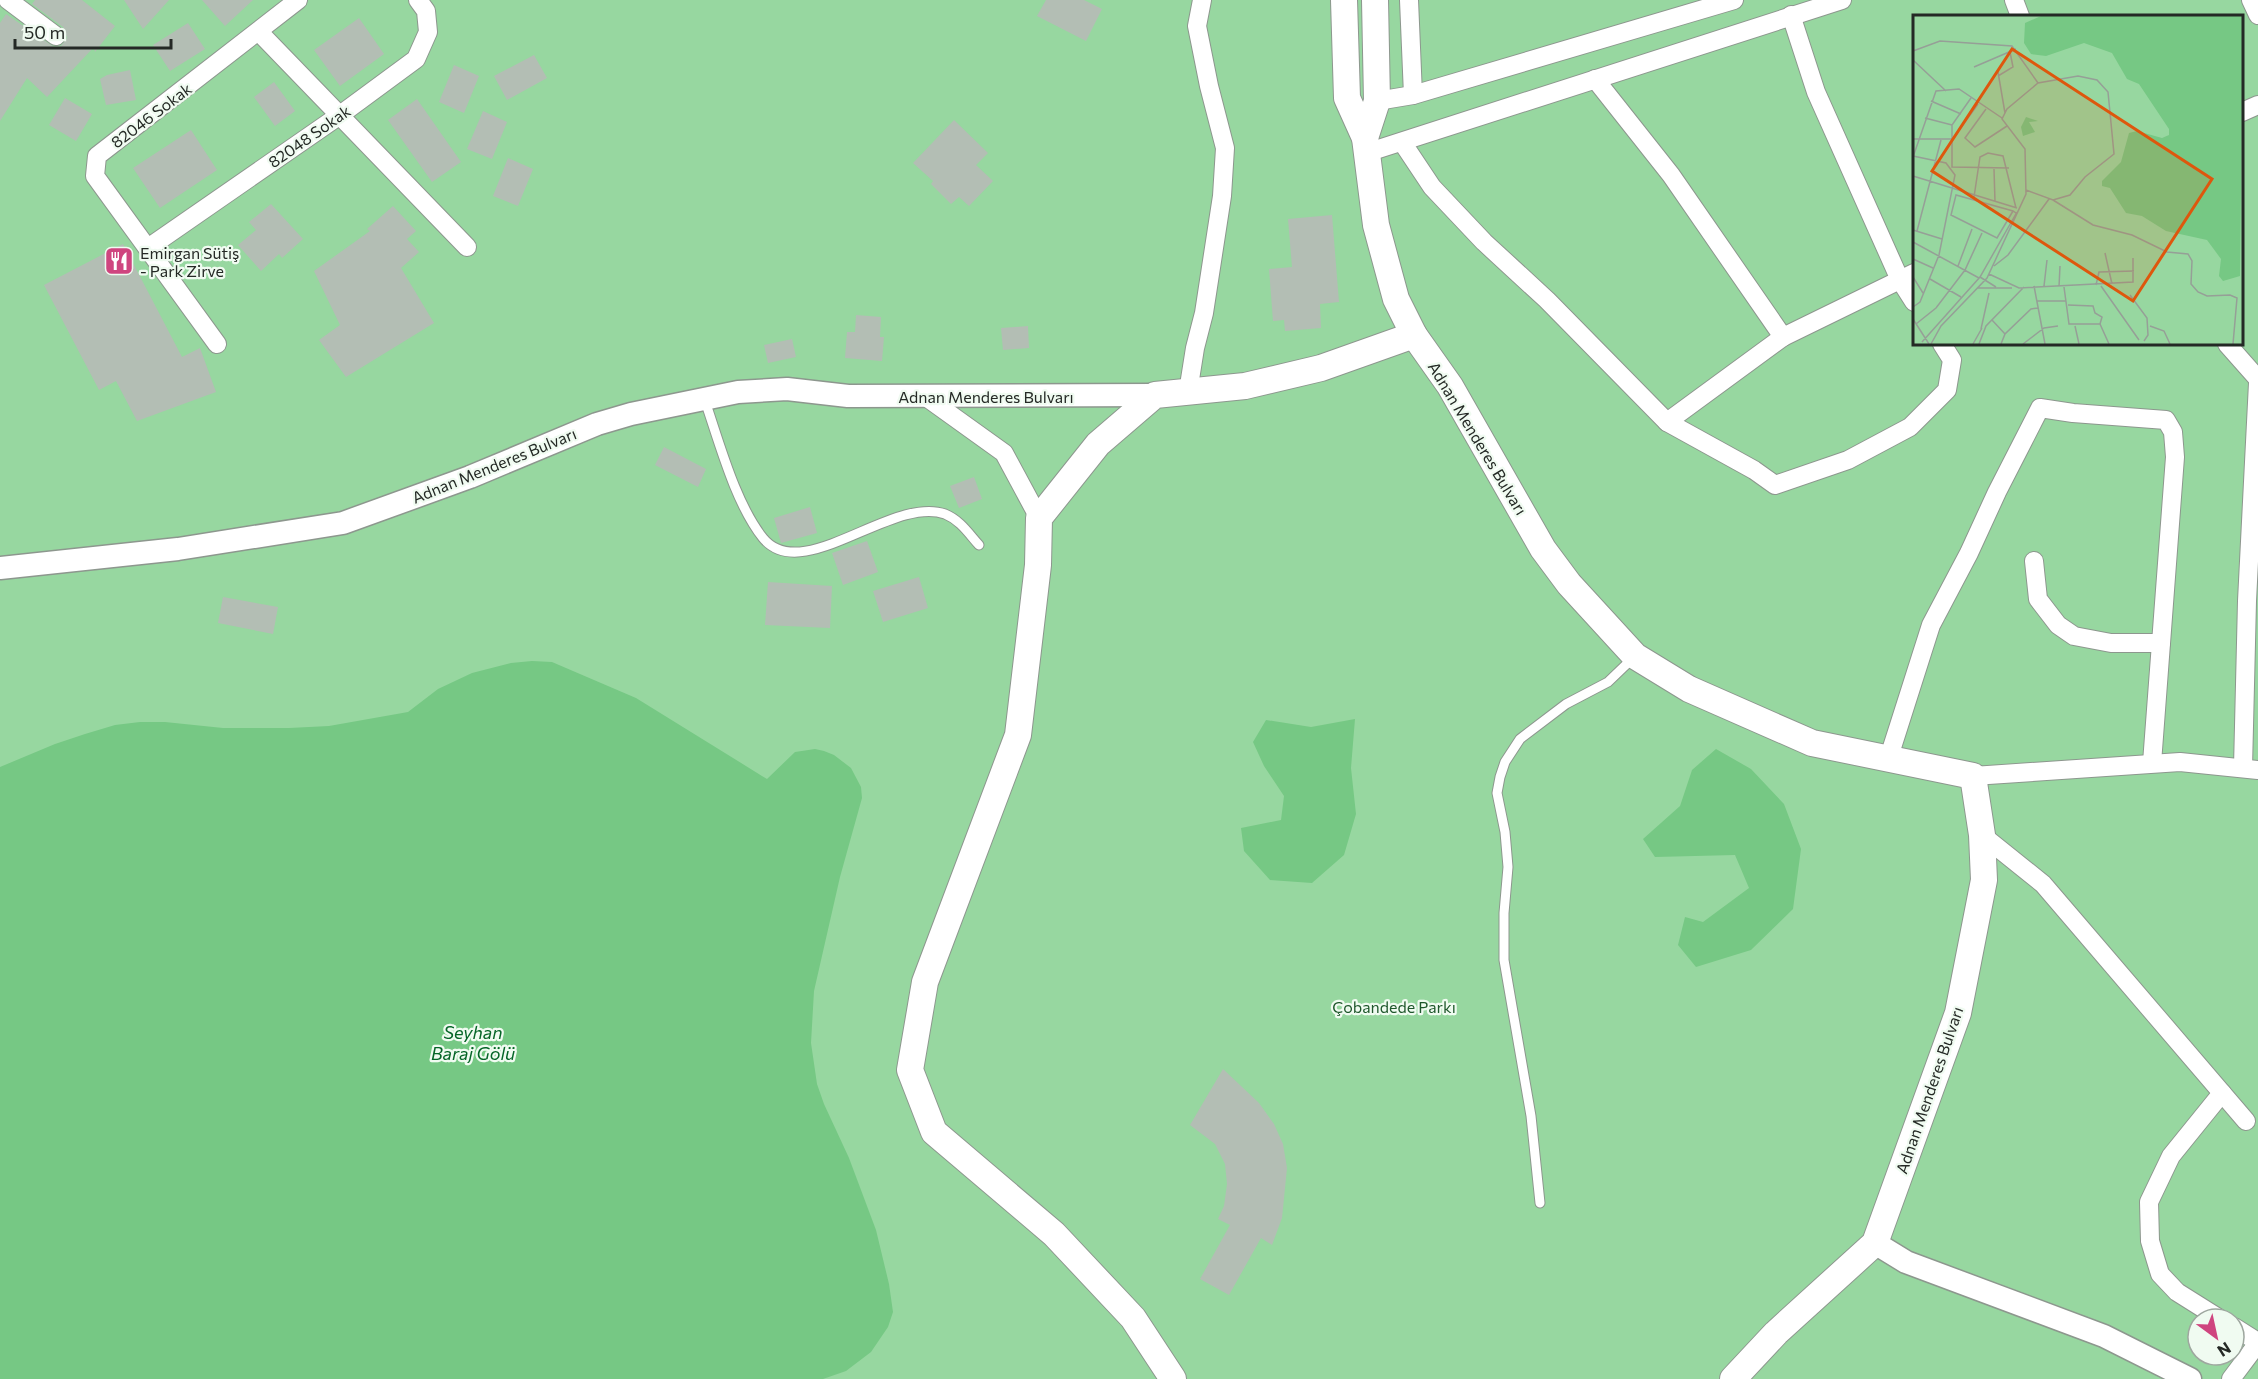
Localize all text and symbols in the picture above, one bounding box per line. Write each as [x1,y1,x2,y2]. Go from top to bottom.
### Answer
scale bar [15,12,171,50]
inset map [1913,15,2243,345]
text: 50 m [24,21,65,43]
street label: 82046 Sokak [107,78,195,151]
street label: 82048 Sokak [264,101,354,171]
place label: Emirgan Sütiş - Park Zirve [140,243,239,280]
restaurant icon: Emirgan Sütiş - Park Zirve [103,245,135,277]
street label: Adnan Menderes Bulvarı [1425,358,1531,518]
street label: Adnan Menderes Bulvarı [898,387,1074,406]
street label: Adnan Menderes Bulvarı [409,423,579,507]
park label: Çobandede Parkı [1332,997,1456,1016]
street label: Adnan Menderes Bulvarı [1891,1004,1967,1176]
water label: Seyhan Baraj Gölü [431,1021,515,1064]
north arrow [2186,1307,2246,1367]
text: N [2214,1339,2235,1361]

